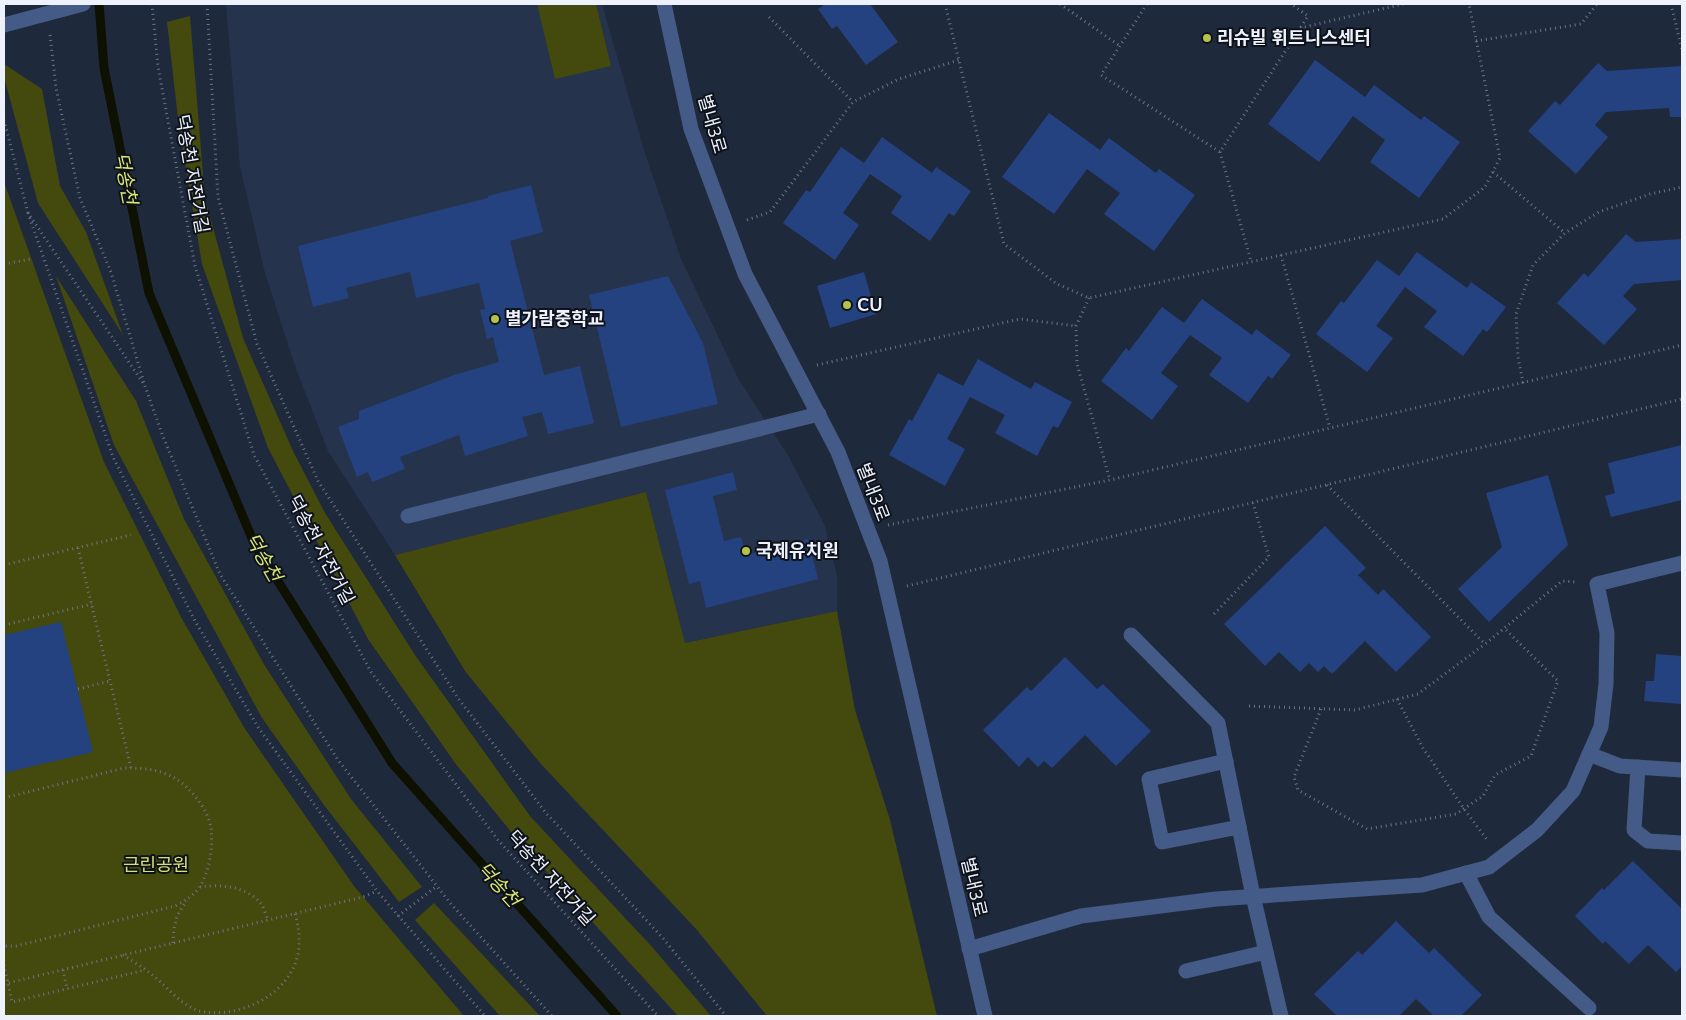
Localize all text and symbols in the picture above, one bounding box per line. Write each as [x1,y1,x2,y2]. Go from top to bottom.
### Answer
place label: 리슈빌 휘트니스센터 [1217,26,1371,50]
marker: 리슈빌 휘트니스센터 [1201,32,1213,44]
street label: 별내3로 [692,92,732,156]
street label: 덕송천 자전거길 [170,113,214,235]
water label: 덕송천 [107,150,143,208]
place label: CU [857,293,883,317]
marker: CU [841,299,853,311]
place label: 별가람중학교 [505,307,604,331]
marker: 별가람중학교 [489,313,501,325]
street label: 별내3로 [851,459,895,525]
street label: 덕송천 자전거길 [282,491,360,609]
water label: 덕송천 [239,528,288,588]
place label: 국제유치원 [756,539,839,563]
marker: 국제유치원 [740,545,752,557]
street label: 덕송천 자전거길 [502,825,600,931]
park label: 근린공원 [123,853,189,877]
street label: 별내3로 [956,855,992,919]
water label: 덕송천 [471,856,526,914]

